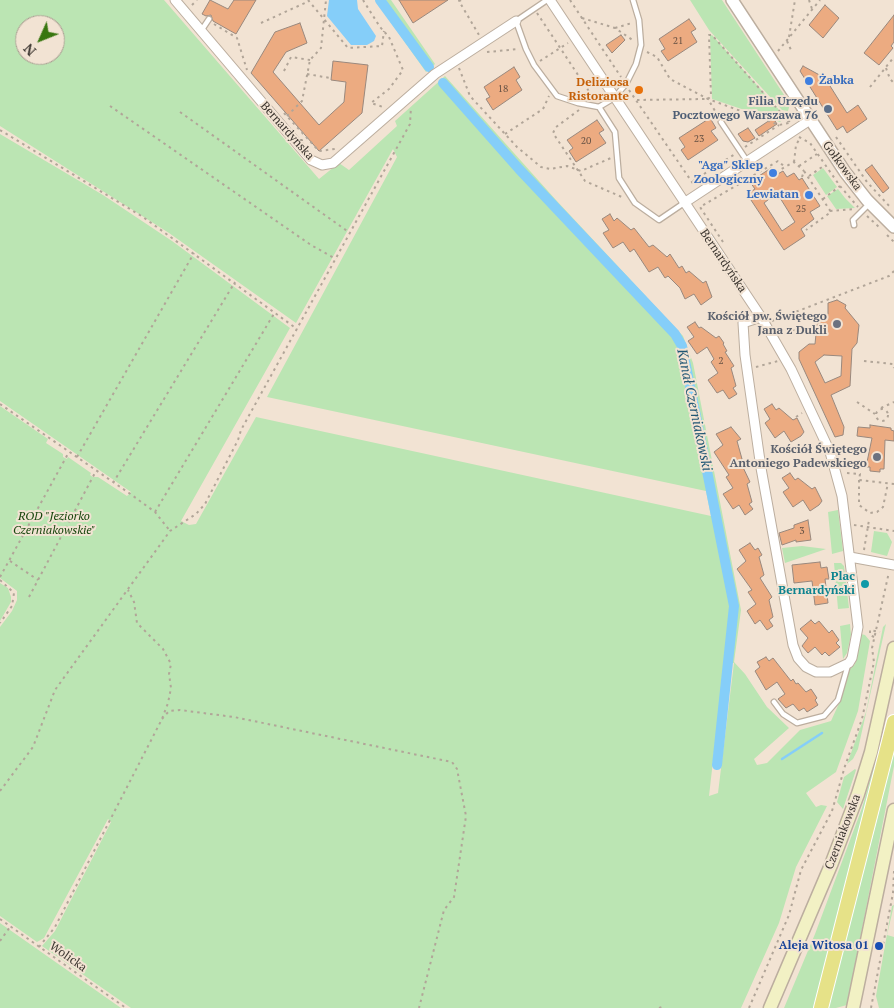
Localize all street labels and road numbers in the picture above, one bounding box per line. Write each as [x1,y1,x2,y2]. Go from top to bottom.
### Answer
street label: Bernardyńska [257,99,317,163]
street label: Gołkowska [819,139,865,193]
street label: Bernardyńska [697,227,749,295]
street label: Czerniakowska [822,792,864,872]
street label: Wolicka [47,939,89,975]

